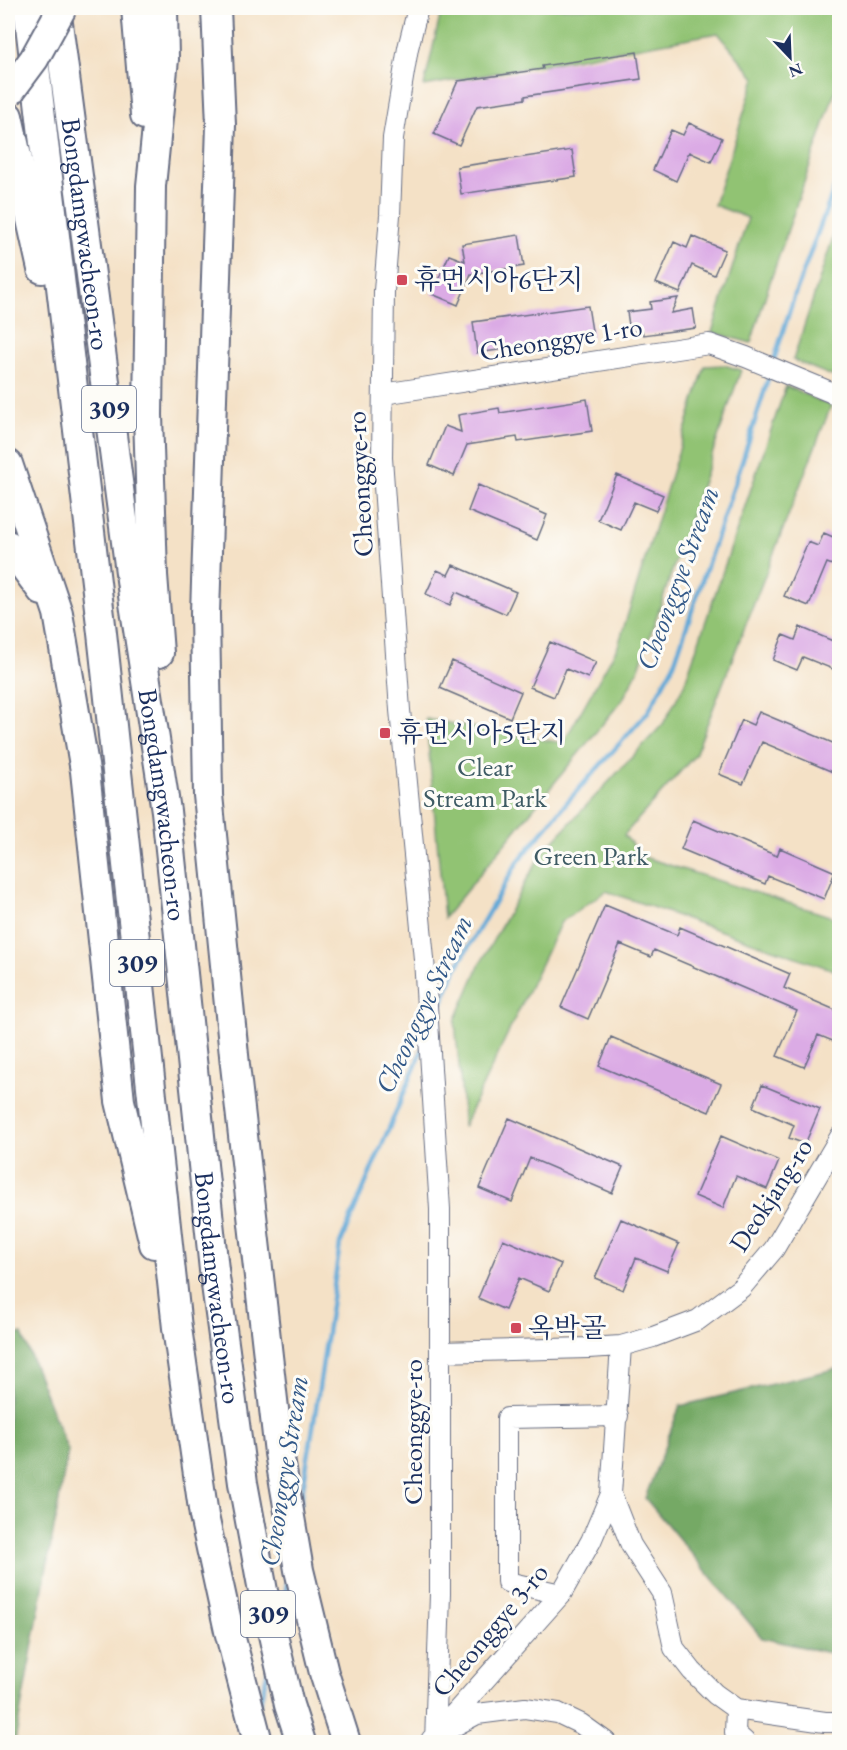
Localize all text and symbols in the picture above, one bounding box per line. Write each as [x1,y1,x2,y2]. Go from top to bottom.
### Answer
north arrow [760,27,820,87]
text: N [786,58,806,83]
street label: Bongdamgwacheon-ro [54,116,119,352]
place label: 휴먼시아6단지 [414,262,583,297]
marker: 휴먼시아6단지 [395,273,409,287]
street label: Cheonggye 1-ro [477,308,645,369]
road number: 309 [82,386,136,432]
street label: Cheonggye-ro [338,410,381,558]
water label: Cheonggye Stream [627,481,727,675]
street label: Bongdamgwacheon-ro [130,686,195,923]
place label: 휴먼시아5단지 [397,715,566,750]
marker: 휴먼시아5단지 [378,726,392,740]
park label: Clear Stream Park [423,749,547,815]
park label: Green Park [533,838,649,873]
water label: Cheonggye Stream [366,909,480,1099]
road number: 309 [110,940,164,986]
street label: Deokjang-ro [721,1131,820,1258]
street label: Bongdamgwacheon-ro [187,1170,250,1406]
place label: 옥박골 [528,1310,606,1345]
marker: 옥박골 [509,1321,523,1335]
street label: Cheonggye-ro [395,1359,430,1505]
water label: Cheonggye Stream [250,1373,316,1569]
street label: Cheonggye 3-ro [423,1556,556,1704]
road number: 309 [241,1591,295,1637]

